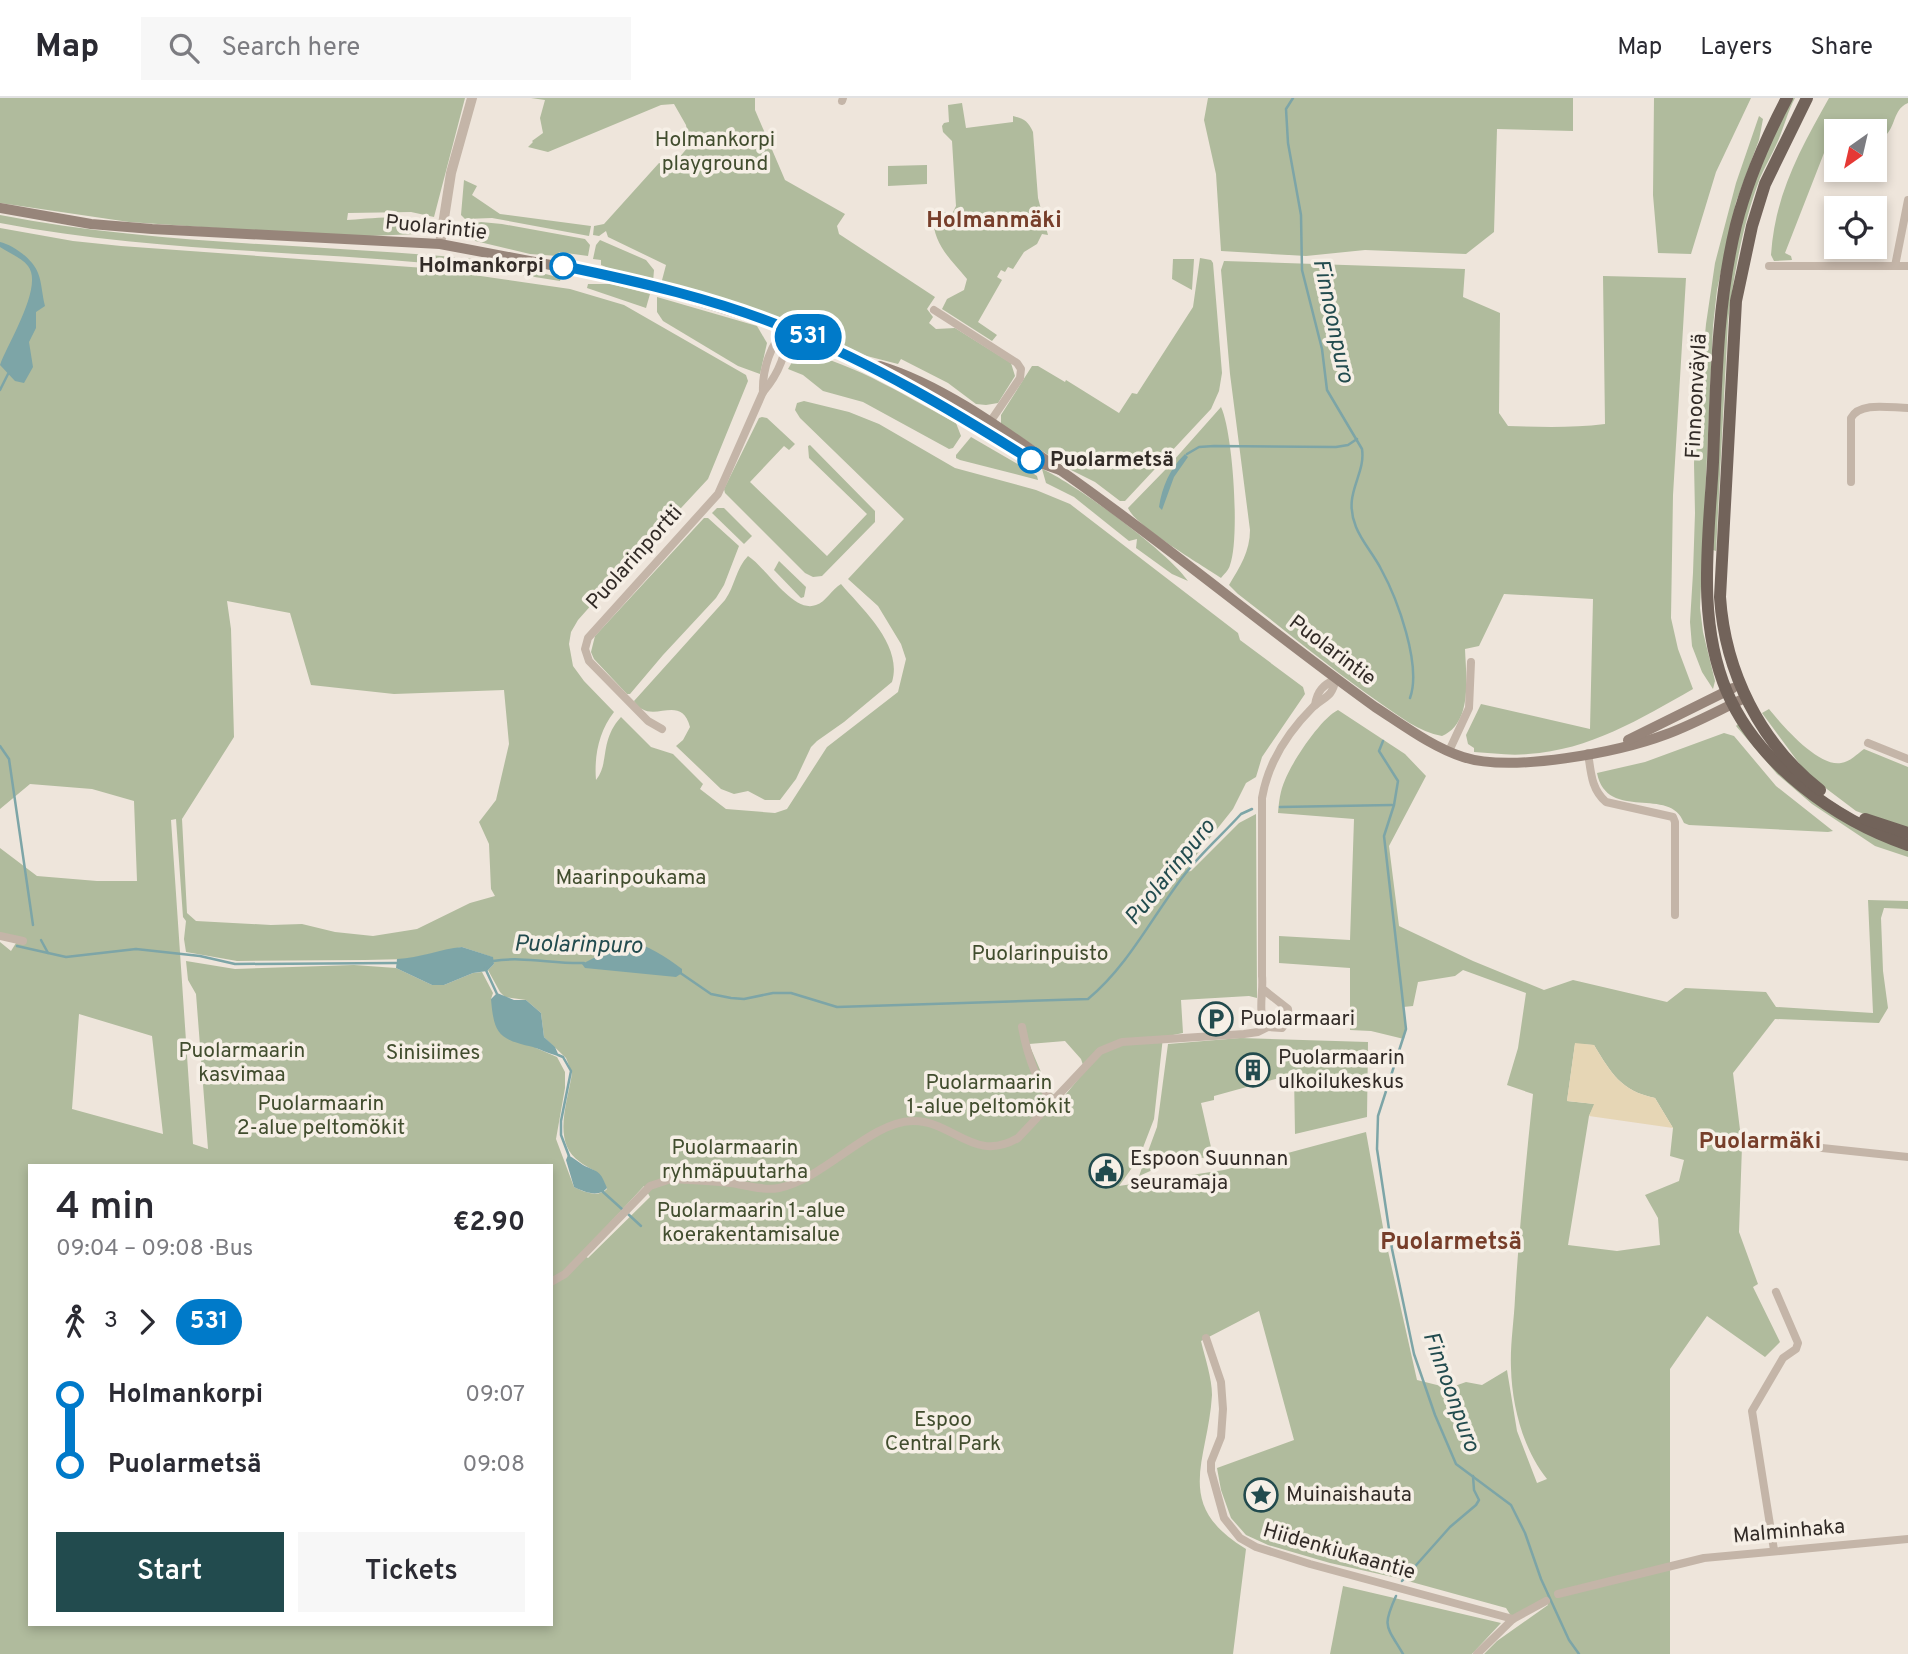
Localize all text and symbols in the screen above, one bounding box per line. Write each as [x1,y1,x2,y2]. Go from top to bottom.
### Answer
search box [141,17,631,80]
text: Map [35,27,99,69]
icon: search [165,29,203,67]
text: Search here [221,32,360,65]
text: Map [1617,33,1662,63]
text: Layers [1700,33,1772,63]
text: Share [1810,33,1873,63]
north arrow [1824,119,1886,182]
map controls [1824,119,1887,259]
park label: Holmankorpi playground [655,127,775,178]
button: locate [1824,196,1887,259]
district label: Holmanmäki [926,207,1062,236]
street label: Puolarintie [384,209,488,247]
place label: Holmankorpi [419,253,544,280]
marker: Holmankorpi [550,253,576,279]
water label: Finnoonpuro [1305,256,1359,386]
line badge: 531 [768,314,848,360]
text: 531 [789,322,827,352]
street label: Finnoonväylä [1680,333,1714,459]
marker: Puolarmetsä [1018,447,1044,473]
place label: Puolarmetsä [1050,447,1174,474]
street label: Puolarinportti [581,500,689,616]
street label: Puolarintie [1283,609,1381,693]
water label: Puolarinpuro [1119,813,1223,932]
park label: Maarinpoukama [556,865,706,892]
water label: Puolarinpuro [513,930,643,962]
park label: Puolarinpuisto [972,941,1108,968]
parking icon: Puolarmaari [1197,1000,1235,1038]
place label: Puolarmaari [1240,1006,1355,1033]
park label: Puolarmaarin kasvimaa [179,1038,305,1089]
park label: Sinisiimes [386,1040,480,1067]
place label: Puolarmaarin ulkoilukeskus [1278,1045,1405,1096]
building icon: Puolarmaarin ulkoilukeskus [1234,1051,1272,1089]
park label: Puolarmaarin 1-alue peltomökit [907,1070,1071,1121]
park label: Puolarmaarin 2-alue peltomökit [237,1091,405,1142]
district label: Puolarmäki [1699,1128,1821,1157]
park label: Puolarmaarin ryhmäpuutarha [662,1135,808,1186]
place label: Espoon Suunnan seuramaja [1130,1146,1288,1197]
public building icon: Espoon Suunnan seuramaja [1087,1152,1125,1190]
text: 4 min [56,1184,155,1233]
park label: Puolarmaarin 1-alue koerakentamisalue [657,1198,845,1249]
text: €2.90 [453,1207,525,1240]
district label: Puolarmetsä [1380,1228,1522,1258]
text: 09:04 – 09:08 · Bus [56,1235,253,1264]
icon: walk [56,1303,94,1341]
icon: forward [128,1303,166,1341]
text: 3 [104,1307,118,1336]
text: 531 [190,1307,228,1337]
water label: Finnoonpuro [1415,1328,1485,1457]
text: Holmankorpi [108,1379,263,1412]
text: 09:07 [465,1381,525,1410]
park label: Espoo Central Park [885,1407,1001,1458]
text: Puolarmetsä [108,1449,261,1482]
text: 09:08 [463,1451,525,1480]
place icon: Muinaishauta [1242,1476,1280,1514]
place label: Muinaishauta [1286,1482,1412,1509]
street label: Malminhaka [1732,1514,1846,1550]
street label: Hiidenkiukaantie [1260,1517,1418,1587]
button: Start [56,1532,284,1612]
button: Tickets [298,1532,525,1612]

